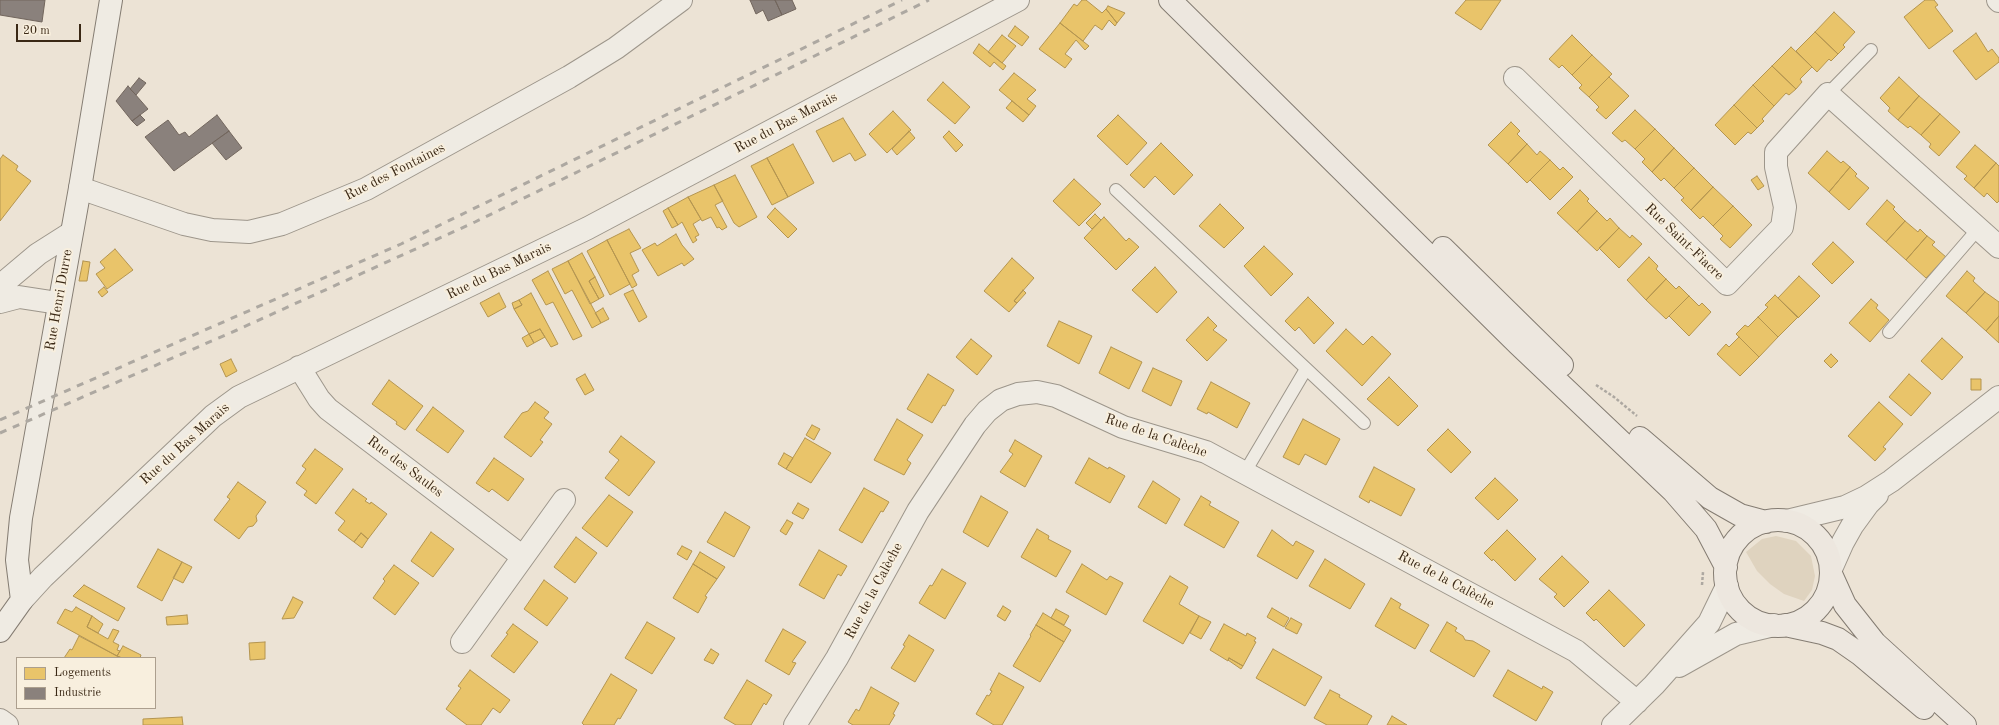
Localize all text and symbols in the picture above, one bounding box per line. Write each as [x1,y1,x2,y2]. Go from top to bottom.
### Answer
scale bar [18,16,83,42]
text: 20 m [23,25,50,37]
street label: Rue du Bas Marais [732,89,840,157]
street label: Rue des Fontaines [342,139,448,205]
street label: Rue Saint-Fiacre [1641,200,1727,284]
street label: Rue du Bas Marais [444,238,554,304]
street label: Rue Henri Durre [42,248,76,352]
street label: Rue du Bas Marais [137,400,233,488]
street label: Rue de la Calèche [1103,411,1209,461]
street label: Rue des Saules [364,433,446,501]
street label: Rue de la Calèche [842,540,906,642]
street label: Rue de la Calèche [1395,548,1497,612]
legend [16,657,156,709]
text: Logements [54,667,111,679]
text: Industrie [54,687,101,699]

